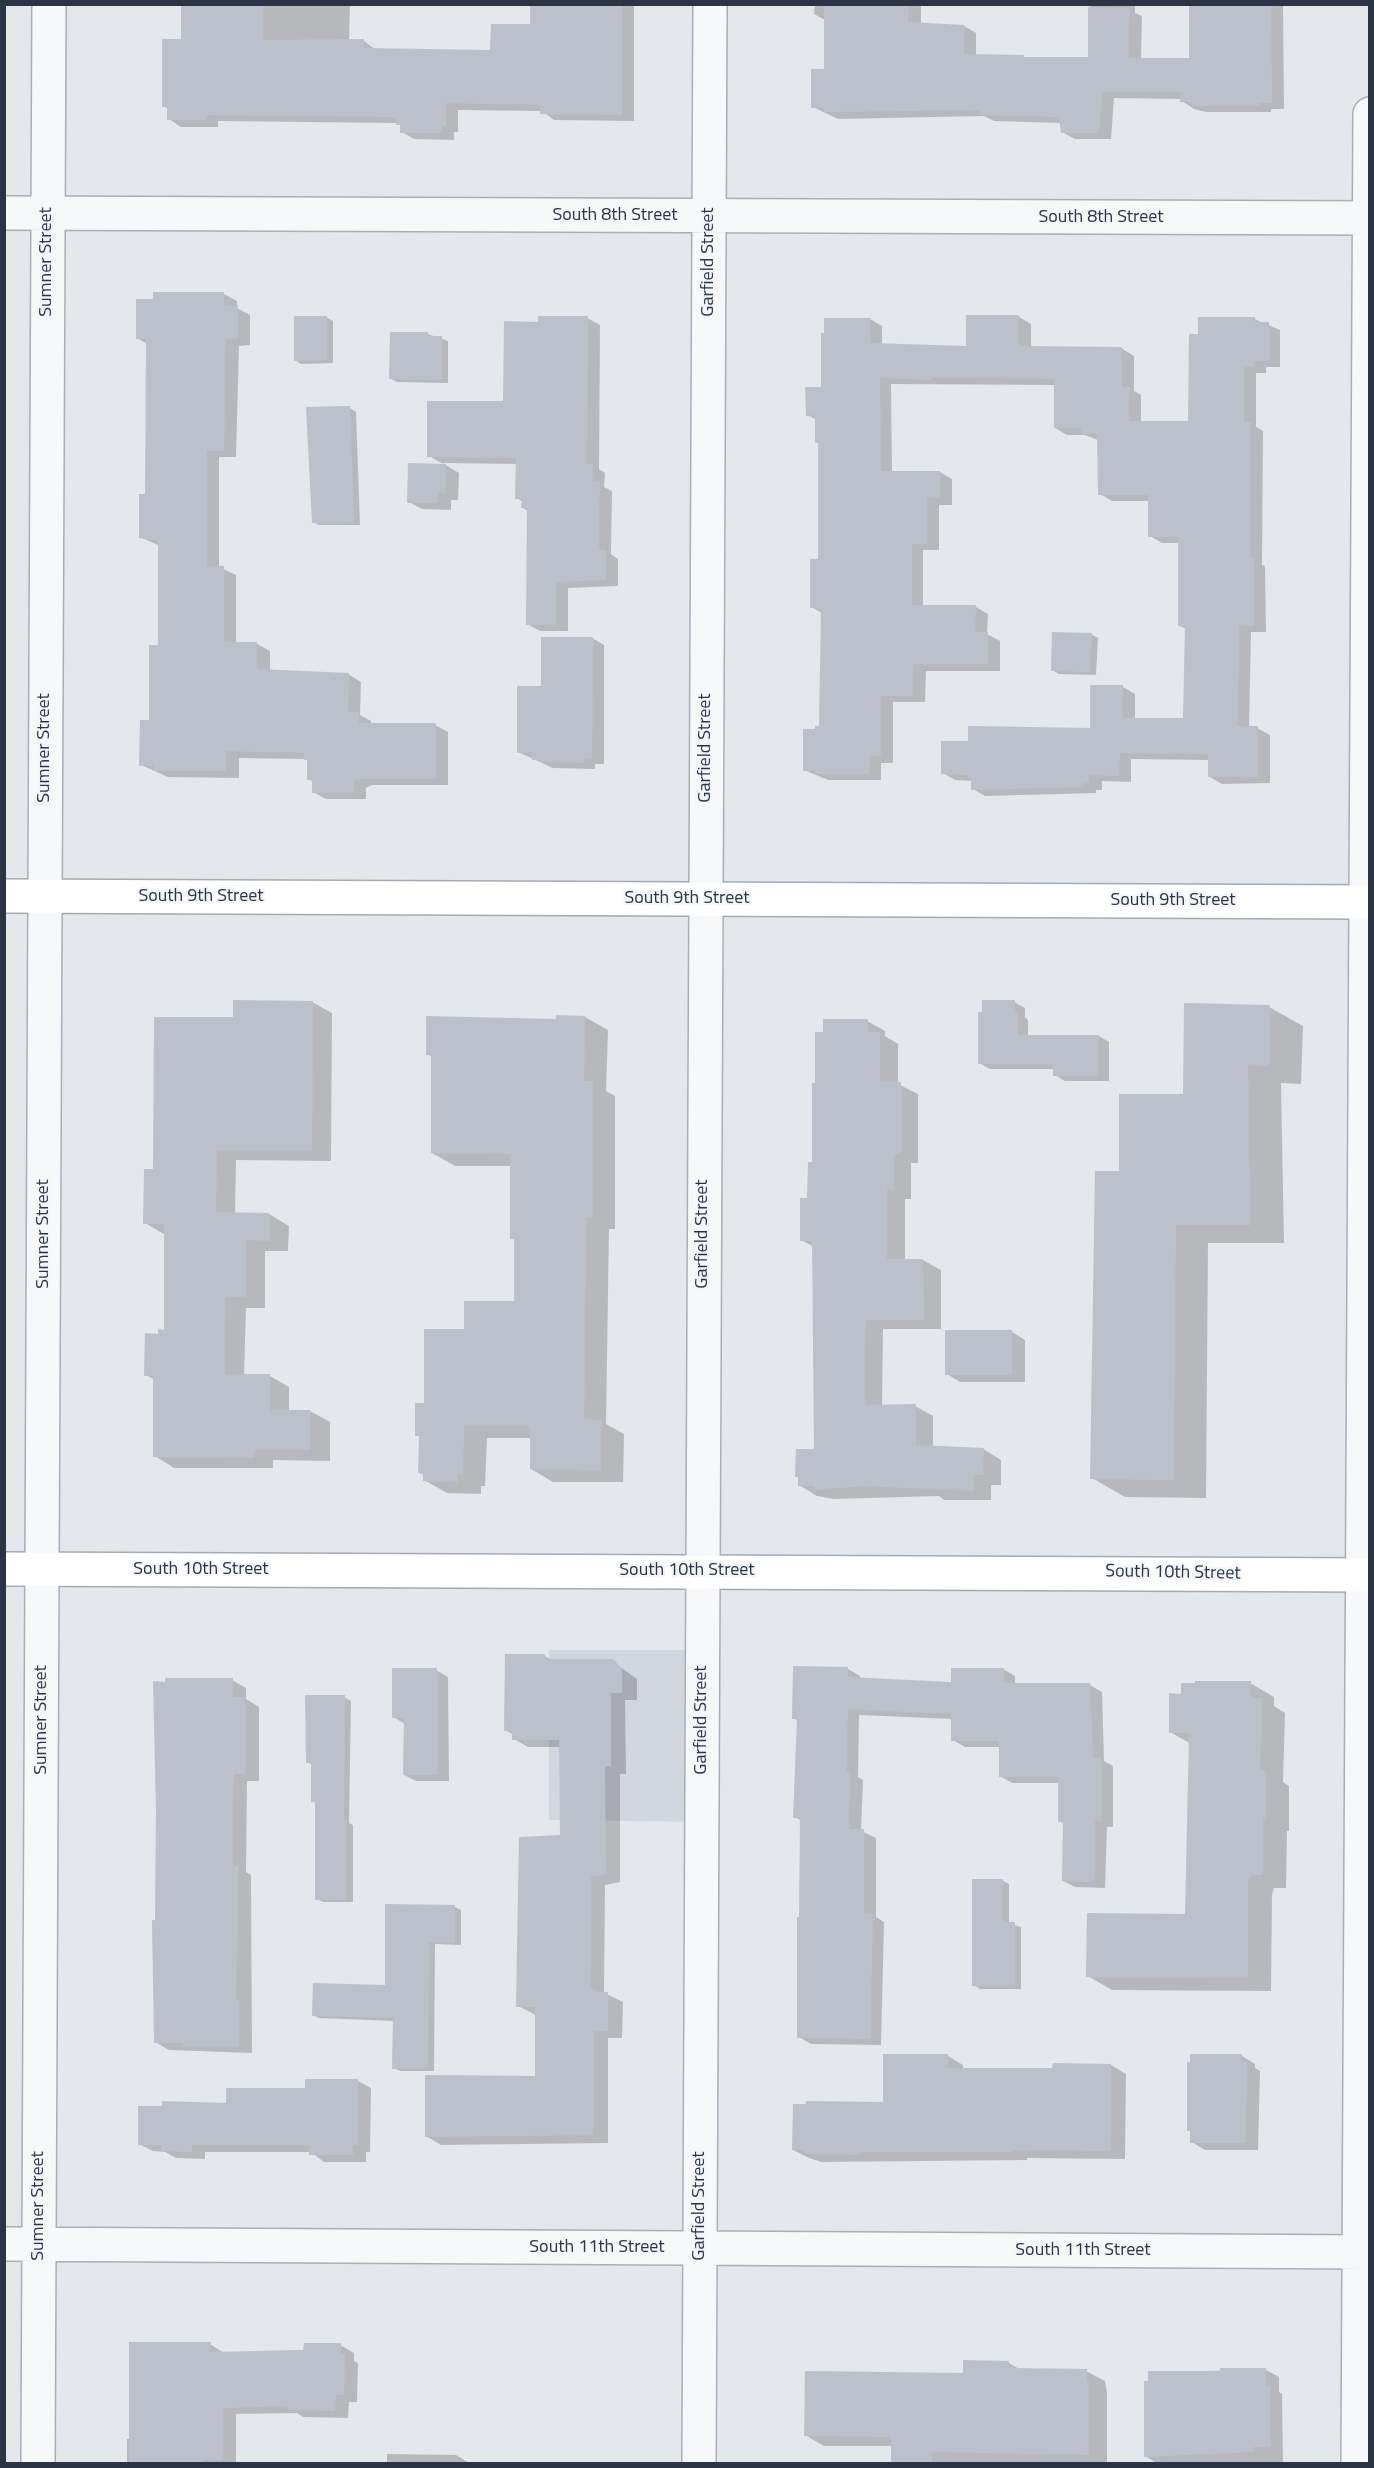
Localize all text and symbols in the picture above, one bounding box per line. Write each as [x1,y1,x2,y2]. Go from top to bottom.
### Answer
street label: South 8th Street [552,205,678,227]
street label: Sumner Street [36,207,58,317]
street label: Garfield Street [698,207,720,317]
street label: South 8th Street [1038,207,1164,229]
street label: Sumner Street [34,693,56,803]
street label: Garfield Street [695,693,717,803]
street label: South 9th Street [138,886,264,908]
street label: South 9th Street [624,888,750,910]
street label: South 9th Street [1110,890,1236,912]
street label: Sumner Street [33,1179,55,1289]
street label: Garfield Street [692,1179,714,1289]
street label: South 10th Street [133,1559,269,1581]
street label: South 10th Street [619,1560,755,1582]
street label: South 10th Street [1105,1561,1241,1585]
street label: Sumner Street [31,1665,53,1775]
street label: Garfield Street [691,1665,713,1775]
street label: Sumner Street [28,2151,50,2261]
street label: Garfield Street [689,2151,711,2261]
street label: South 11th Street [529,2237,665,2259]
street label: South 11th Street [1015,2240,1151,2262]

